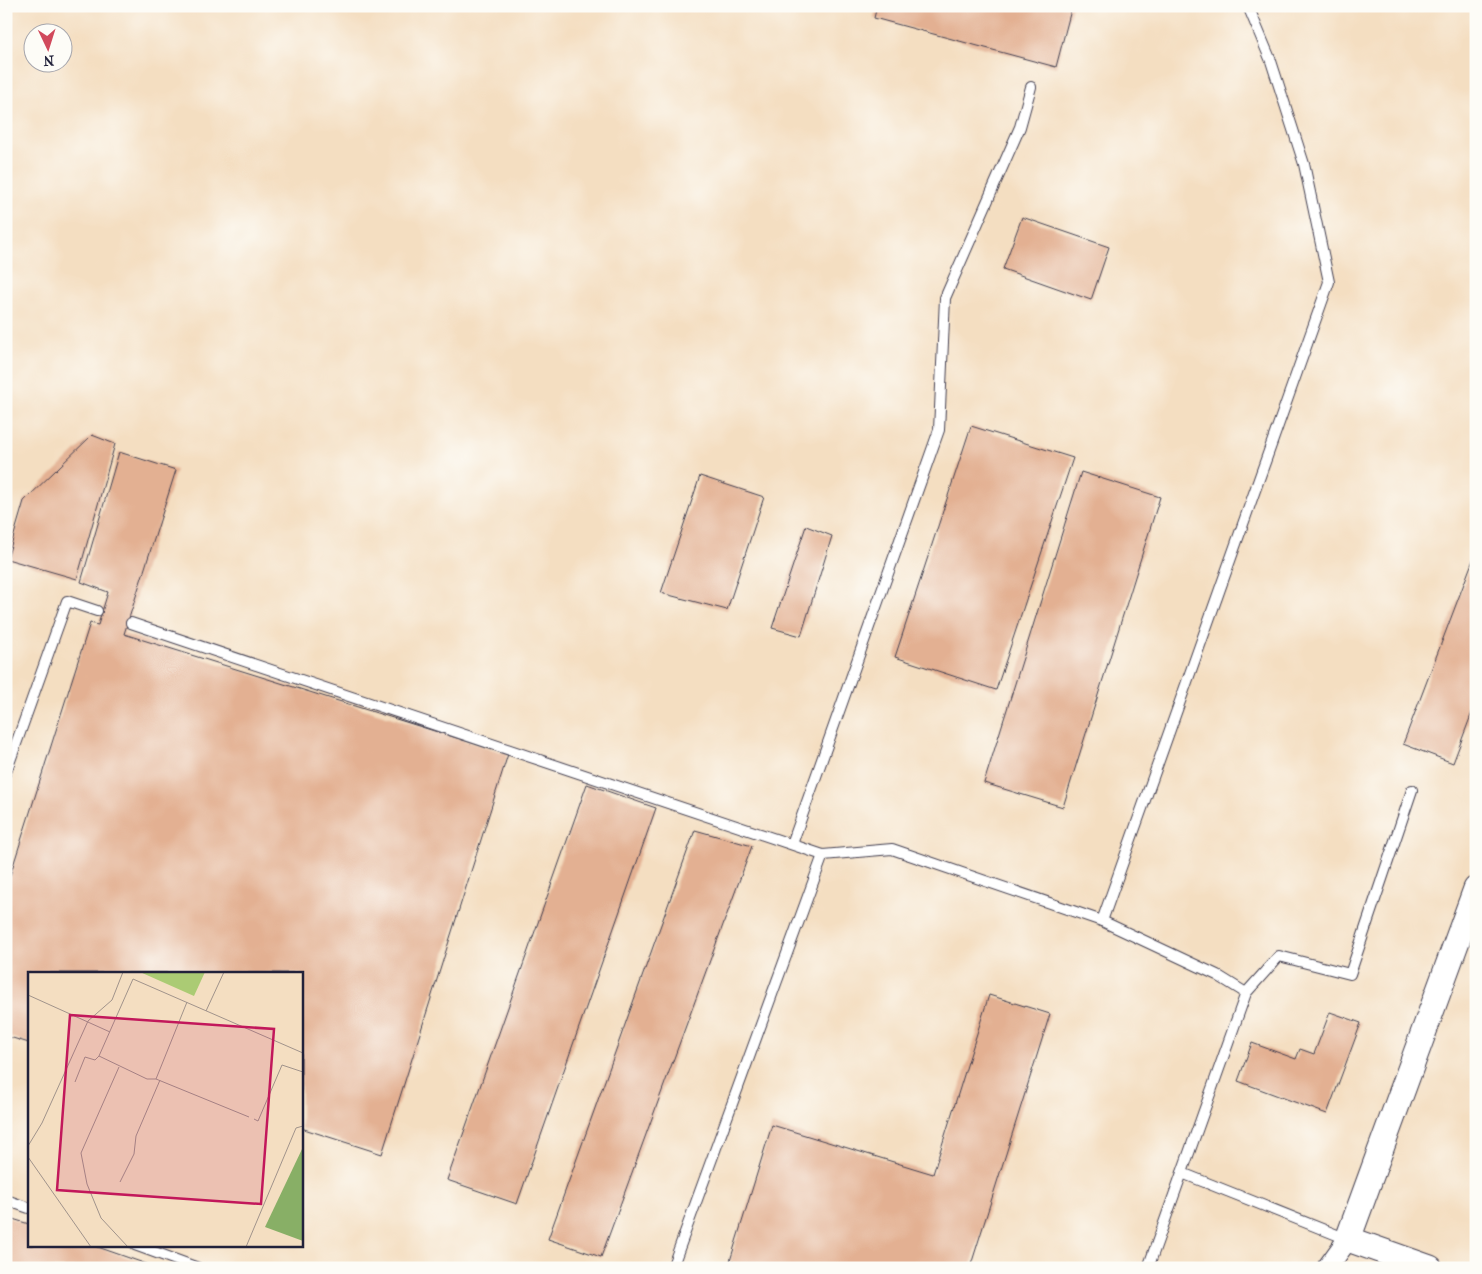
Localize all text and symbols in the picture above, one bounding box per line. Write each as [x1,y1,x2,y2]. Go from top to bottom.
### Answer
north arrow [22,22,72,72]
text: N [43,52,55,69]
inset map [28,972,302,1246]

